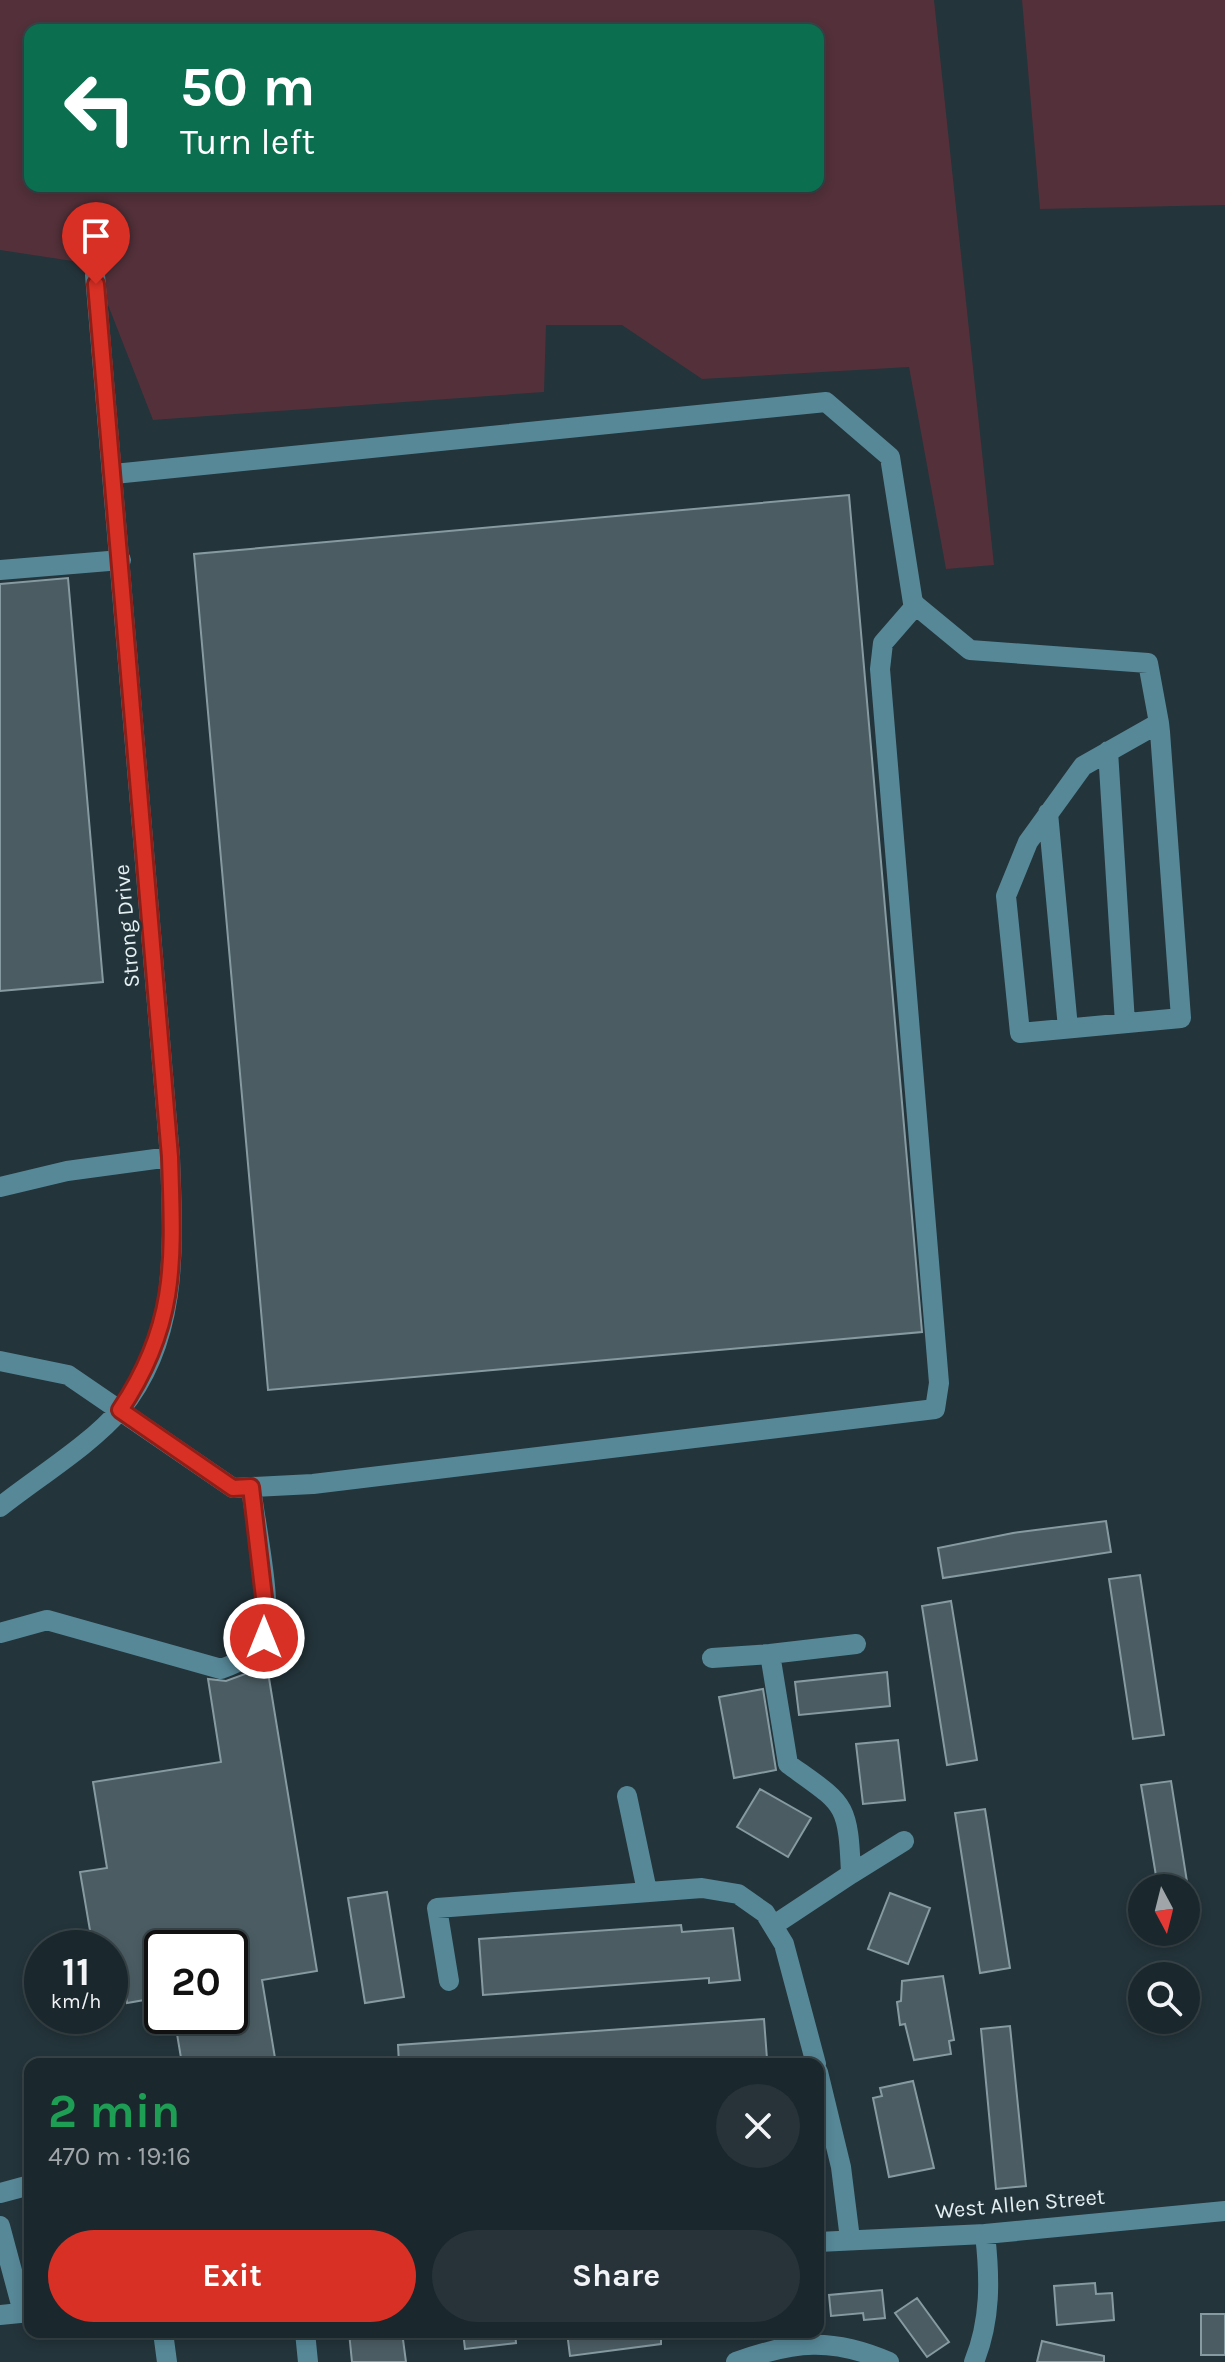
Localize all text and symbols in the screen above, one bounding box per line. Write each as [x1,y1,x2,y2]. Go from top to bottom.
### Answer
text: 50 m [180,54,315,119]
icon: left [48,56,152,160]
text: Turn left [180,121,315,163]
pin [62,202,130,284]
icon: arrive [74,214,118,258]
street label: Strong Drive [109,863,145,989]
position arrow [222,1596,306,1680]
north arrow [1128,1874,1200,1946]
map controls [1128,1874,1200,2034]
speed limit sign: 20 [144,1930,248,2034]
text: 11 [62,1948,90,1995]
button: search [1128,1962,1200,2034]
text: km/h [51,1990,101,2013]
text: 2 min [48,2083,180,2139]
button: close [716,2084,800,2168]
text: 470 m · 19:16 [48,2141,191,2172]
street label: West Allen Street [934,2184,1106,2224]
button: Exit [48,2230,416,2322]
button: Share [432,2230,800,2322]

